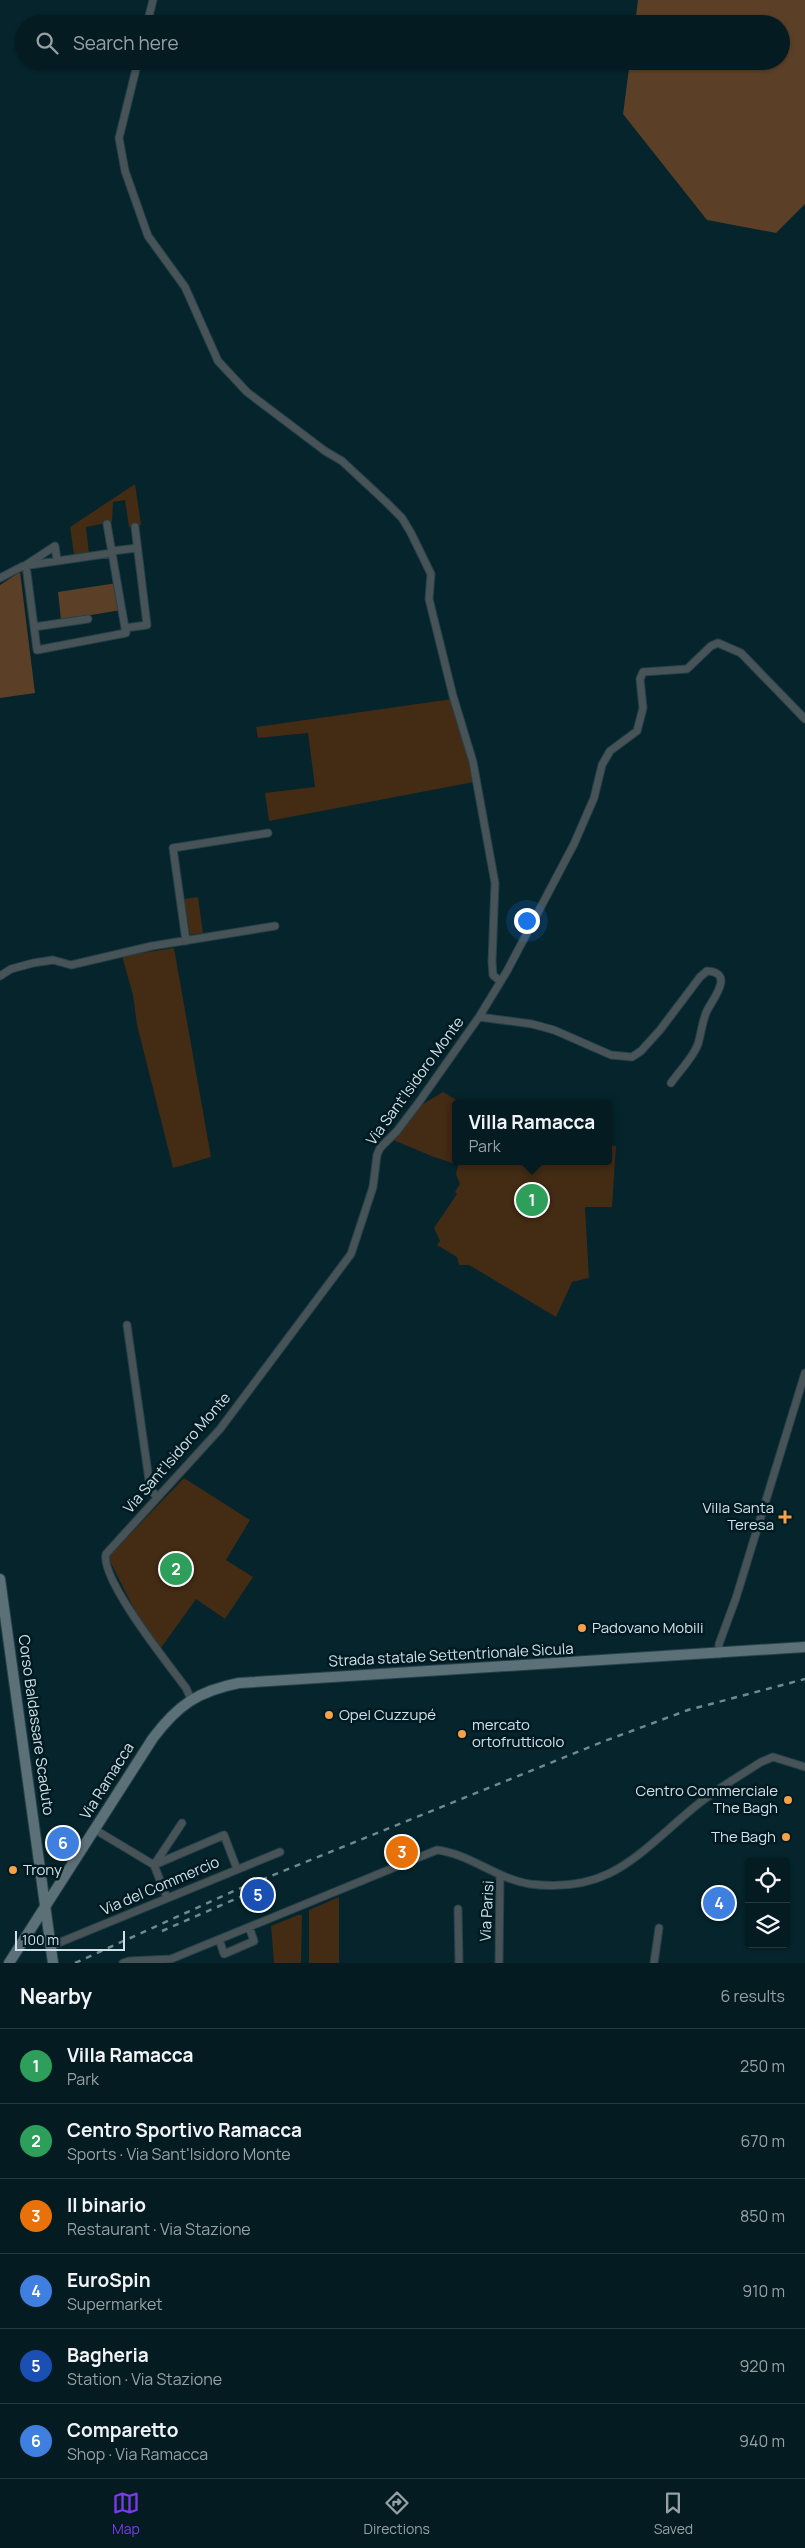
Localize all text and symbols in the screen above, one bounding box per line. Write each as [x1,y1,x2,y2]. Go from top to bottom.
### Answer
search box [15,15,790,70]
icon: search [33,29,61,57]
text: Search here [73,30,179,56]
your location [514,908,540,934]
street label: Via Sant'Isidoro Monte [361,1012,468,1149]
popup [452,1100,612,1165]
text: Villa Ramacca [469,1109,595,1135]
text: Park [469,1135,501,1157]
pin: 1 [516,1181,548,1219]
street label: Via Sant'Isidoro Monte [118,1388,235,1518]
place label: Villa Santa Teresa [703,1497,774,1535]
marker: Villa Santa Teresa [778,1510,792,1524]
pin: 2 [160,1550,192,1588]
place label: Padovano Mobili [592,1617,704,1638]
marker: Padovano Mobili [576,1622,588,1634]
street label: Corso Baldassare Scaduto [13,1633,60,1817]
street label: Strada statale Settentrionale Sicula [328,1638,574,1671]
place label: Opel Cuzzupé [339,1704,436,1725]
marker: Opel Cuzzupé [323,1709,335,1721]
place label: mercato ortofrutticolo [472,1714,565,1752]
marker: mercato ortofrutticolo [456,1728,468,1740]
street label: Via Ramacca [75,1738,139,1823]
place label: Centro Commerciale The Bagh [635,1780,778,1818]
marker: Centro Commerciale The Bagh [782,1794,794,1806]
pin: 6 [47,1824,79,1862]
place label: The Bagh [711,1826,776,1847]
marker: The Bagh [780,1831,792,1843]
pin: 3 [386,1833,418,1871]
street label: Via del Commercio [97,1851,223,1920]
map controls [745,1858,790,1948]
button: locate [745,1858,790,1903]
place label: Trony [23,1859,62,1880]
marker: Trony [7,1864,19,1876]
pin: 5 [242,1876,274,1914]
street label: Via Parisi [474,1880,499,1942]
pin: 4 [703,1884,735,1922]
button: layers [745,1903,790,1948]
scale bar [15,1928,125,1951]
text: 100 m [22,1930,59,1949]
text: Nearby [20,1982,92,2010]
text: 6 results [720,1985,785,2007]
text: Villa Ramacca [67,2042,193,2068]
text: 1 [32,2055,40,2077]
text: 250 m [740,2055,785,2077]
text: Park [67,2068,99,2090]
text: Centro Sportivo Ramacca [67,2117,302,2143]
text: 2 [31,2130,41,2152]
text: 670 m [741,2130,785,2152]
text: Sports · Via Sant'Isidoro Monte [67,2143,291,2165]
text: Il binario [67,2192,146,2218]
text: 3 [31,2205,41,2227]
text: 850 m [740,2205,785,2227]
text: Restaurant · Via Stazione [67,2218,251,2240]
text: EuroSpin [67,2267,151,2293]
text: 4 [31,2280,41,2302]
text: 910 m [742,2280,785,2302]
text: Supermarket [67,2293,163,2315]
text: Bagheria [67,2342,149,2368]
text: 5 [31,2355,41,2377]
text: 920 m [739,2355,785,2377]
text: Station · Via Stazione [67,2368,222,2390]
text: Comparetto [67,2417,178,2443]
text: 6 [31,2430,41,2452]
text: 940 m [739,2430,785,2452]
text: Shop · Via Ramacca [67,2443,208,2465]
tab: Map [112,2489,140,2538]
tab: Directions [364,2489,430,2538]
tab: Saved [654,2489,693,2538]

